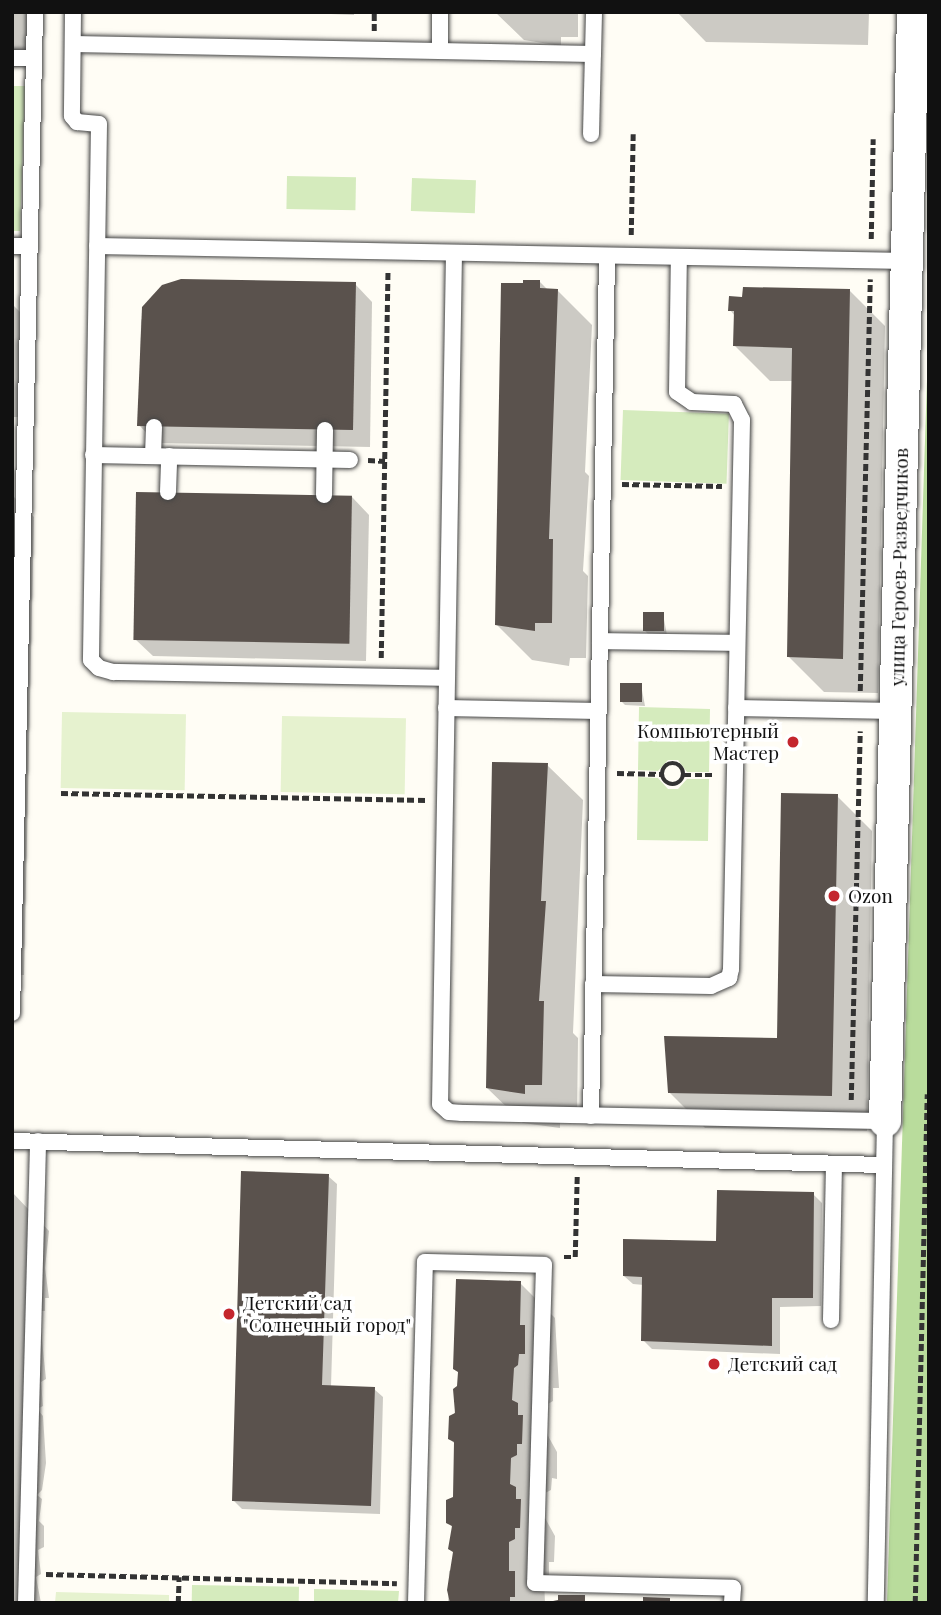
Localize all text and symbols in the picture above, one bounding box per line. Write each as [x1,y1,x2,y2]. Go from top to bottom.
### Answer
street label: улица Героев-Разведчиков [886,448,912,686]
place label: Компьютерный Мастер [637,720,779,764]
marker: Компьютерный Мастер [785,734,801,750]
place label: Ozon [848,885,893,907]
marker: Ozon [826,888,842,904]
place label: Детский сад "Солнечный город" [243,1292,411,1336]
marker: Детский сад "Солнечный город" [221,1306,237,1322]
place label: Детский сад [728,1353,837,1375]
marker: Детский сад [706,1356,722,1372]

